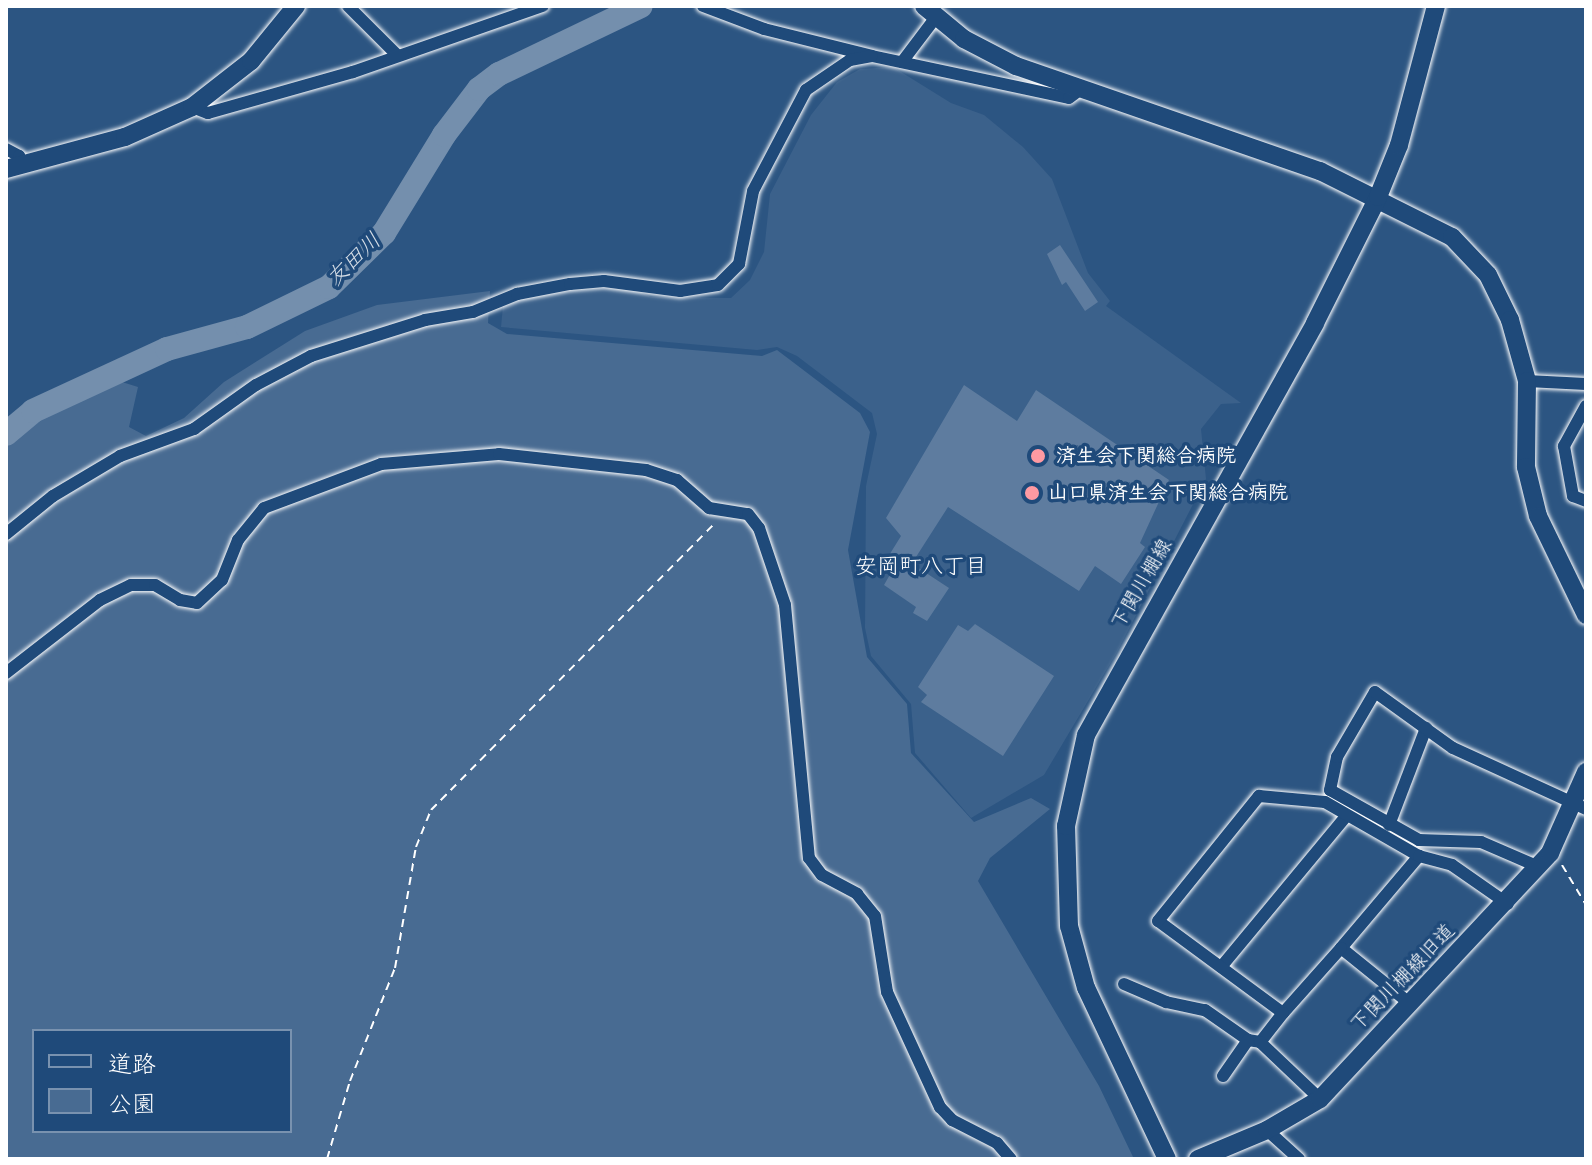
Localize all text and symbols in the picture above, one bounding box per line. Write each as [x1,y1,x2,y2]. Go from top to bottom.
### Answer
water label: 友田川 [321,228,387,292]
place label: 済生会下関総合病院 [1056,444,1236,468]
marker: 済生会下関総合病院 [1027,445,1049,467]
place label: 山口県済生会下関総合病院 [1048,481,1288,505]
marker: 山口県済生会下関総合病院 [1023,484,1041,502]
street label: 下関川棚線 [1107,535,1177,633]
district label: 安岡町八丁目 [855,554,987,580]
street label: 下関川棚線旧道 [1346,919,1460,1037]
legend [32,1029,292,1133]
text: 道路 [108,1050,156,1079]
text: 公園 [108,1090,156,1119]

